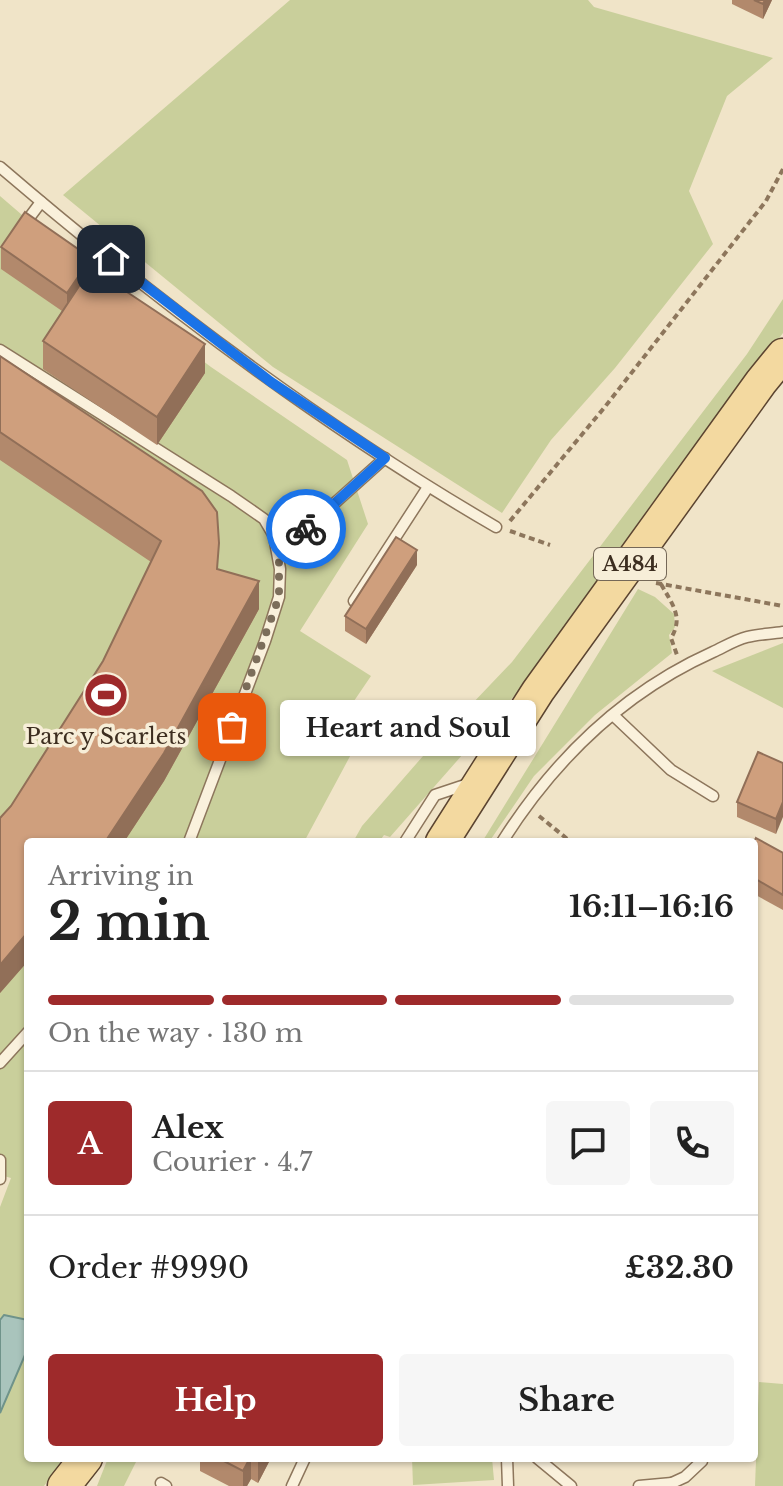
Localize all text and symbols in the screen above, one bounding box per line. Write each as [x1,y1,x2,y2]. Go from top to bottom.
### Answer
pin [77,225,145,293]
icon: home [89,237,133,281]
courier [266,489,346,569]
icon: bike [284,507,328,551]
road number: A484 [594,548,666,580]
sports icon: Parc y Scarlets [82,671,130,719]
pin [198,693,266,761]
callout: Heart and Soul [280,699,536,755]
icon: bag [210,705,254,749]
text: Heart and Soul [306,712,510,744]
place label: Parc y Scarlets [25,723,187,750]
text: Arriving in [48,860,194,892]
text: 16:11–16:16 [569,888,734,925]
text: 2 min [48,890,210,954]
text: On the way · 130 m [48,1017,303,1049]
button: chat [546,1101,630,1185]
button: phone [650,1101,734,1185]
text: Alex [152,1109,224,1146]
text: A [78,1125,102,1162]
text: Courier · 4.7 [152,1146,312,1178]
text: Order #9990 [48,1249,249,1286]
text: £32.30 [625,1249,734,1286]
button: Help [48,1354,383,1446]
button: Share [399,1354,734,1446]

